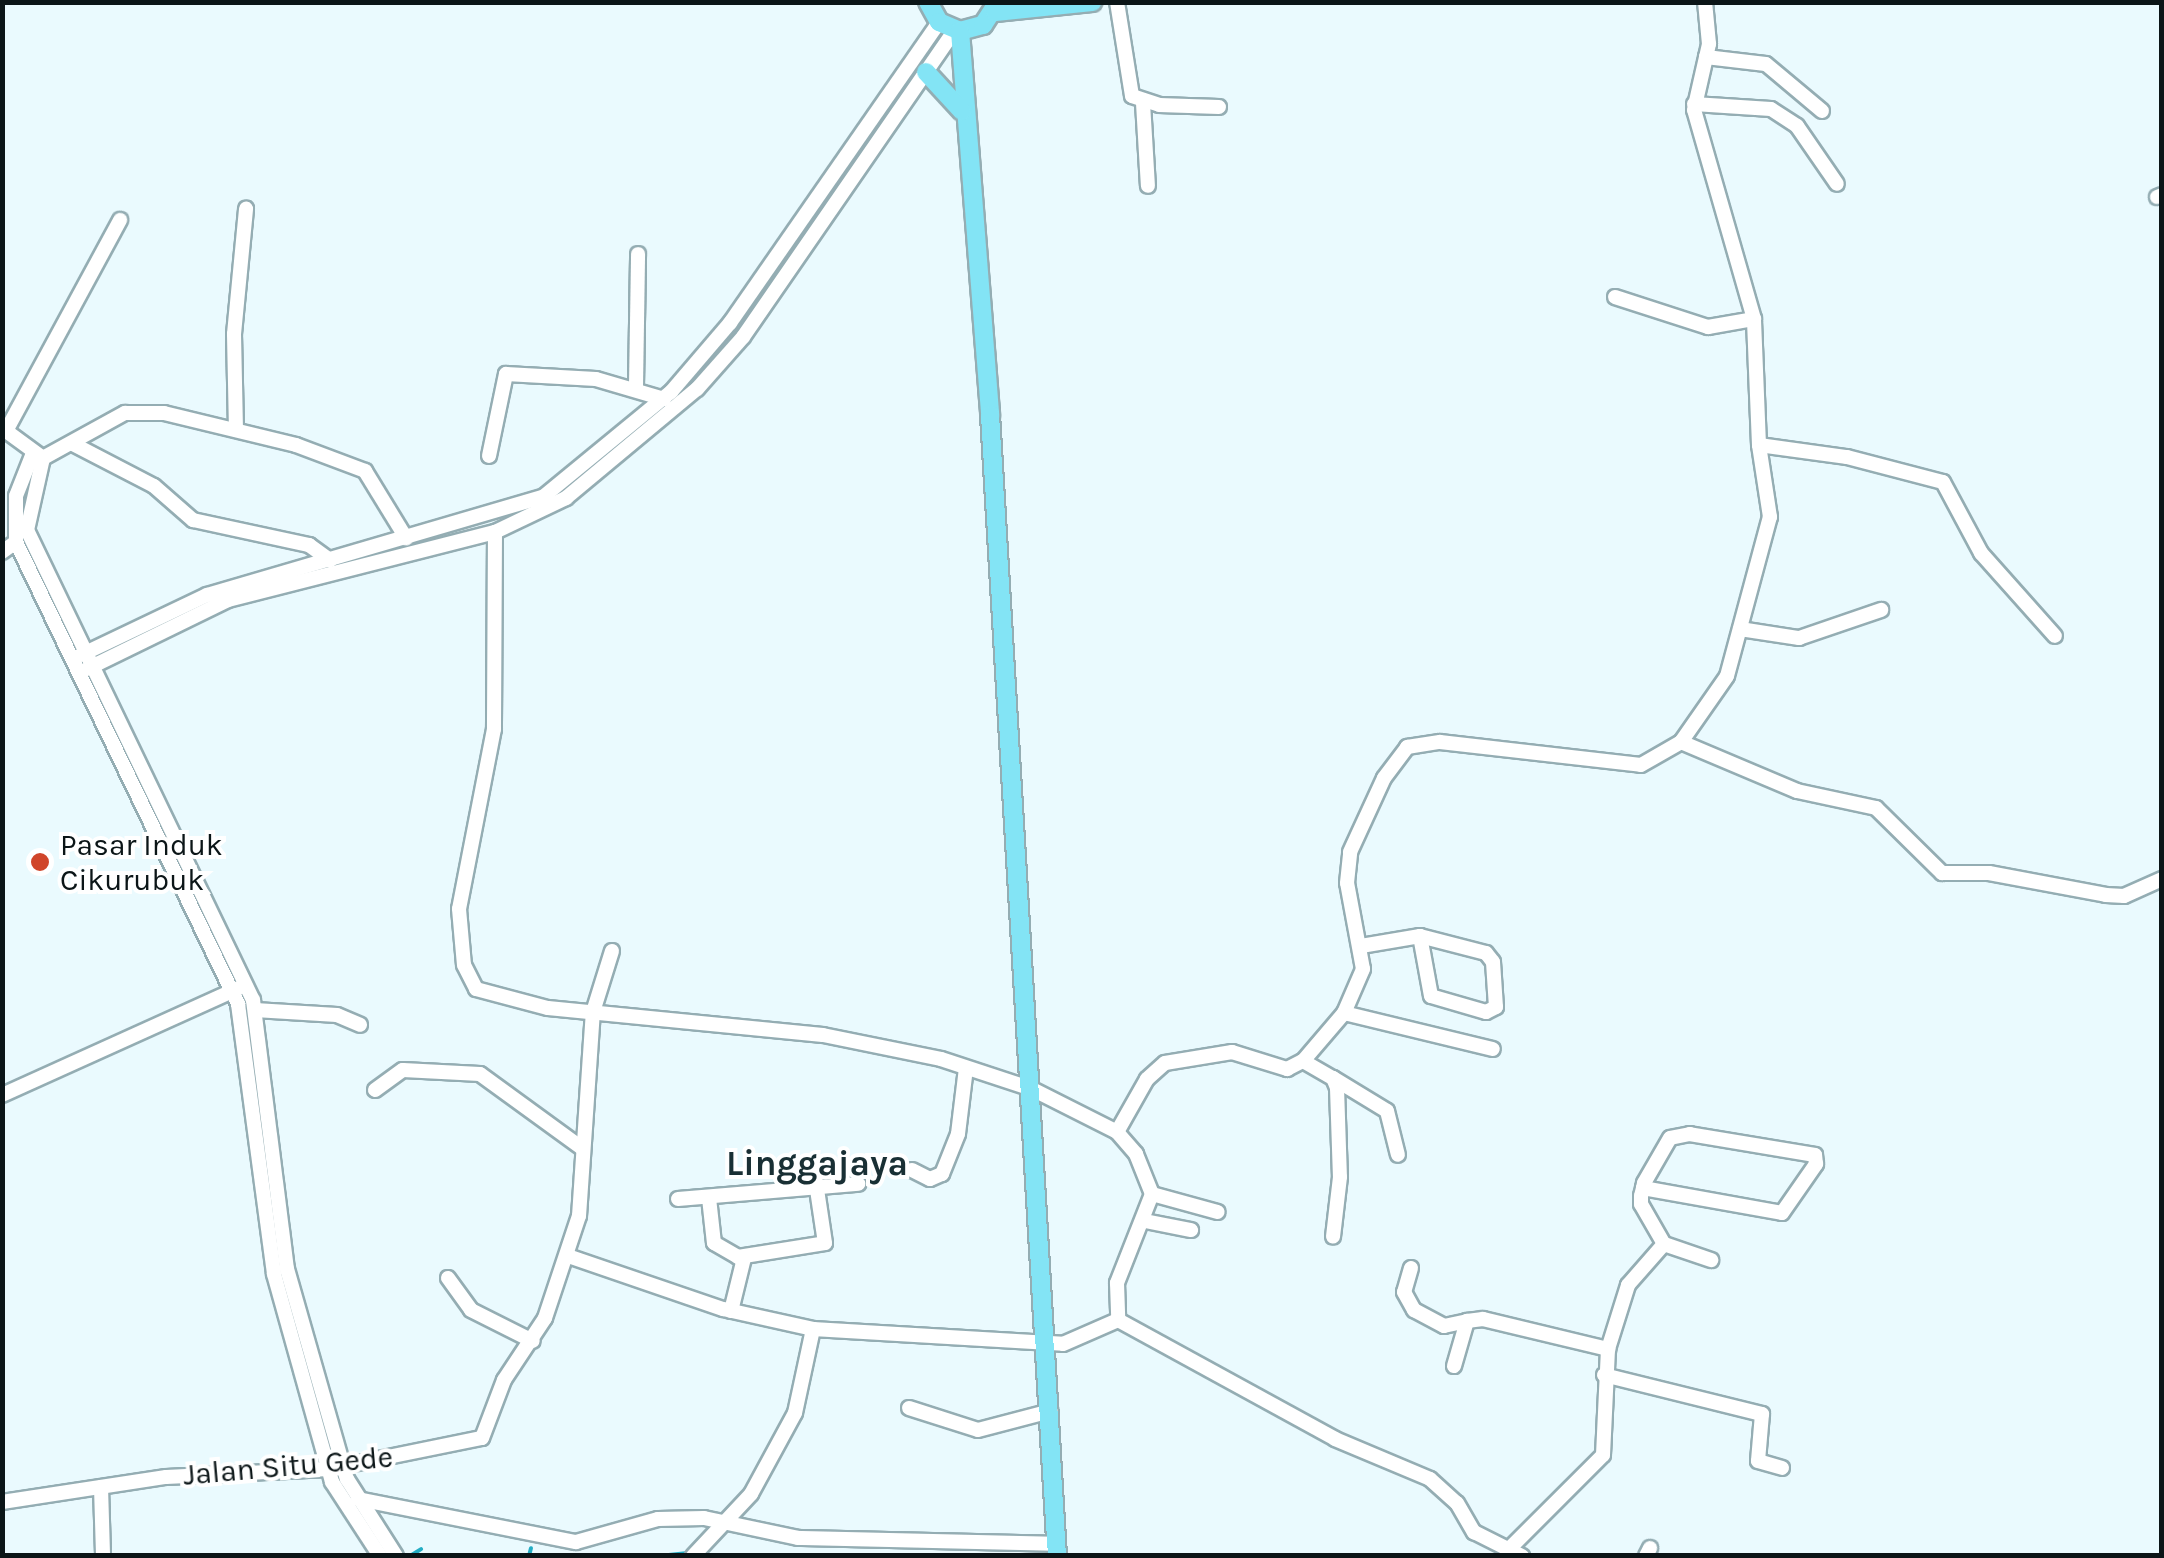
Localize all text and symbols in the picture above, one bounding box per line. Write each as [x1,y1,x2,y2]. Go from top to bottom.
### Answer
place label: Pasar Induk Cikurubuk [60,827,223,898]
marker: Pasar Induk Cikurubuk [29,851,51,873]
district label: Linggajaya [726,1143,908,1185]
street label: Jalan Situ Gede [182,1439,394,1493]

